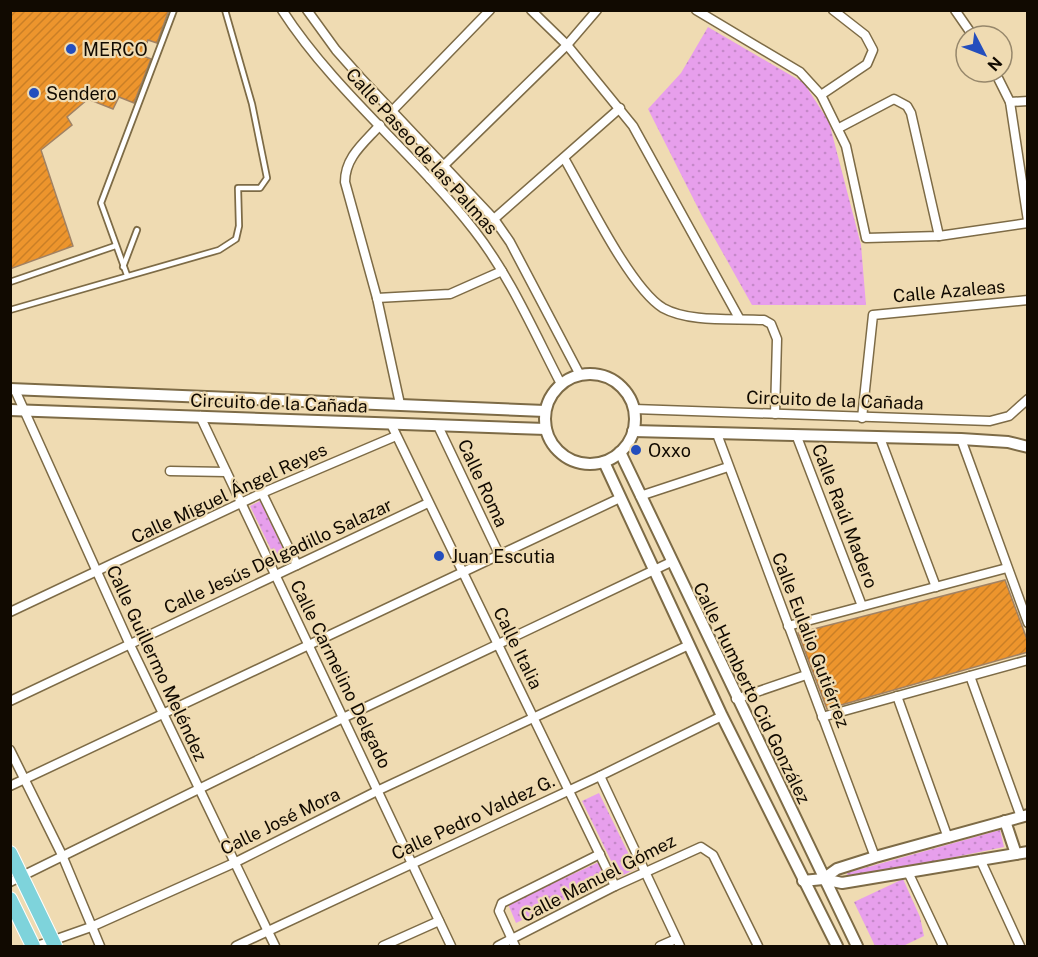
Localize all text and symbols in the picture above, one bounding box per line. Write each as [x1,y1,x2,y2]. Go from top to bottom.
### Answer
north arrow [954,24,1014,84]
place label: MERCO [83,39,148,60]
marker: MERCO [64,42,78,56]
text: N [984,53,1006,75]
street label: Calle Paseo de las Palmas [342,64,502,238]
place label: Sendero [46,83,117,104]
marker: Sendero [27,86,41,100]
street label: Calle Azaleas [892,276,1006,306]
street label: Circuito de la Cañada [746,386,924,414]
street label: Circuito de la Cañada [190,389,368,417]
street label: Calle Roma [454,436,512,530]
street label: Calle Miguel Ángel Reyes [127,437,330,548]
place label: Oxxo [648,440,691,461]
street label: Calle Raúl Madero [808,441,882,591]
marker: Oxxo [629,443,643,457]
street label: Calle Jesús Delgadillo Salazar [161,494,395,618]
place label: Juan Escutia [451,546,555,567]
marker: Juan Escutia [432,549,446,563]
street label: Calle Eulalio Gutiérrez [768,549,854,731]
street label: Calle Guillermo Meléndez [102,562,212,764]
street label: Calle Carmelino Delgado [286,576,396,772]
street label: Calle Humberto Cid González [689,579,815,807]
street label: Calle Italia [489,604,547,692]
street label: Calle Pedro Valdez G. [388,770,558,864]
street label: Calle José Mora [217,783,343,859]
street label: Calle Manuel Gómez [517,830,679,926]

